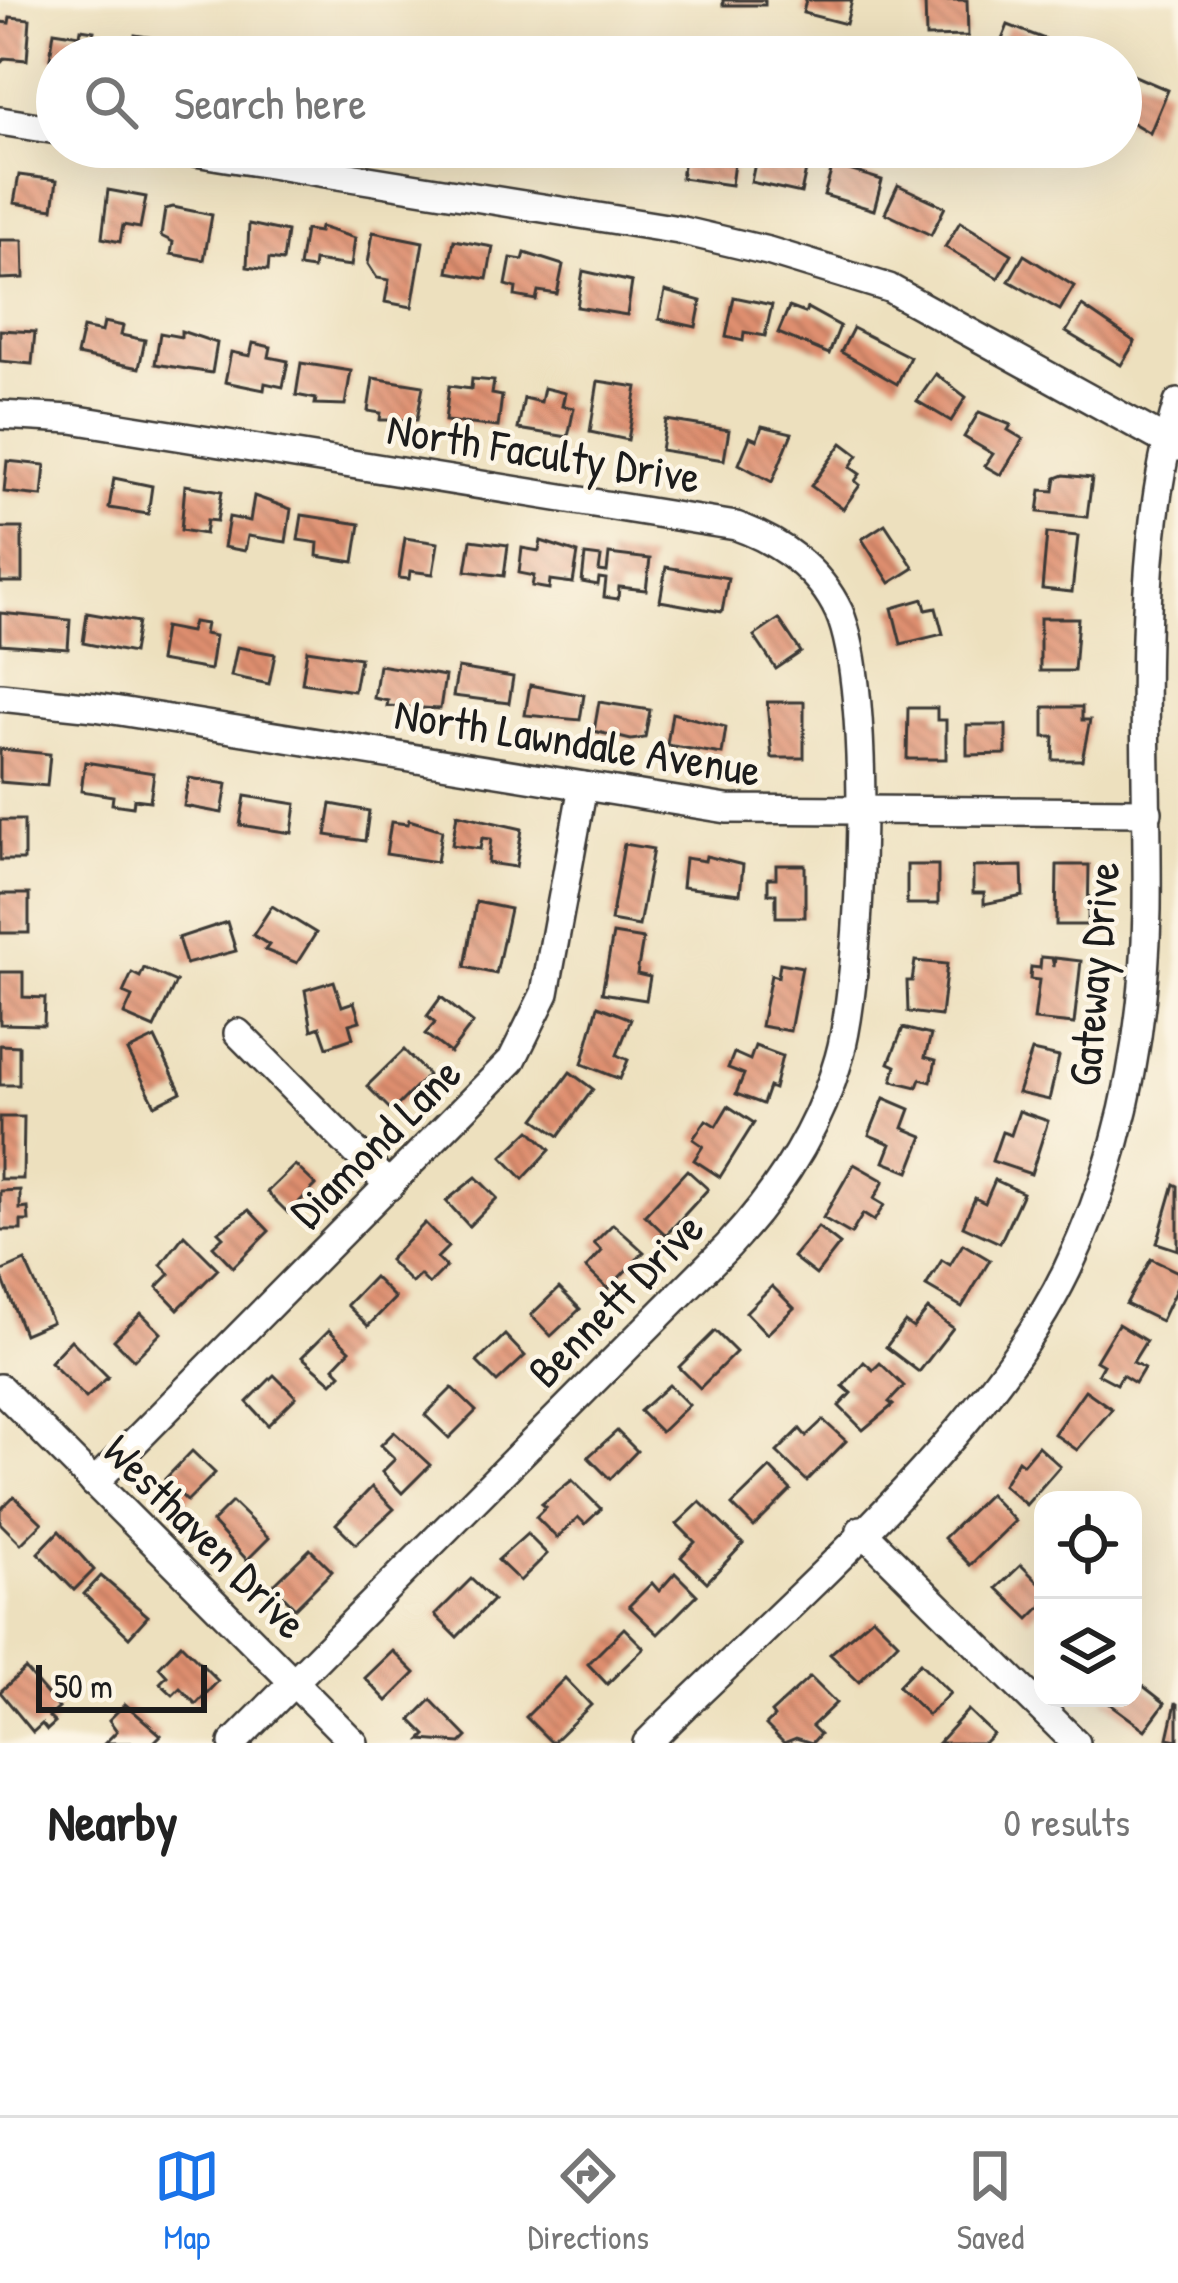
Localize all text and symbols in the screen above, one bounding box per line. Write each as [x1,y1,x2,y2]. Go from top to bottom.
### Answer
search box [36,36,1142,168]
icon: search [78,69,144,135]
text: Search here [174,72,366,133]
street label: North Faculty Drive [383,397,705,507]
street label: North Lawndale Avenue [391,682,765,800]
street label: Gateway Drive [1053,859,1133,1089]
street label: Diamond Lane [276,1043,474,1241]
street label: Bennett Drive [514,1198,716,1400]
street label: Westhaven Drive [90,1420,322,1652]
map controls [1034,1491,1142,1707]
button: locate [1034,1491,1142,1599]
button: layers [1034,1599,1142,1707]
scale bar [36,1659,207,1712]
text: 50 m [54,1664,113,1708]
text: Nearby [48,1787,178,1856]
text: 0 results [1004,1795,1130,1848]
tab: Map [154,2143,220,2259]
tab: Directions [528,2143,649,2259]
tab: Saved [957,2143,1024,2259]

